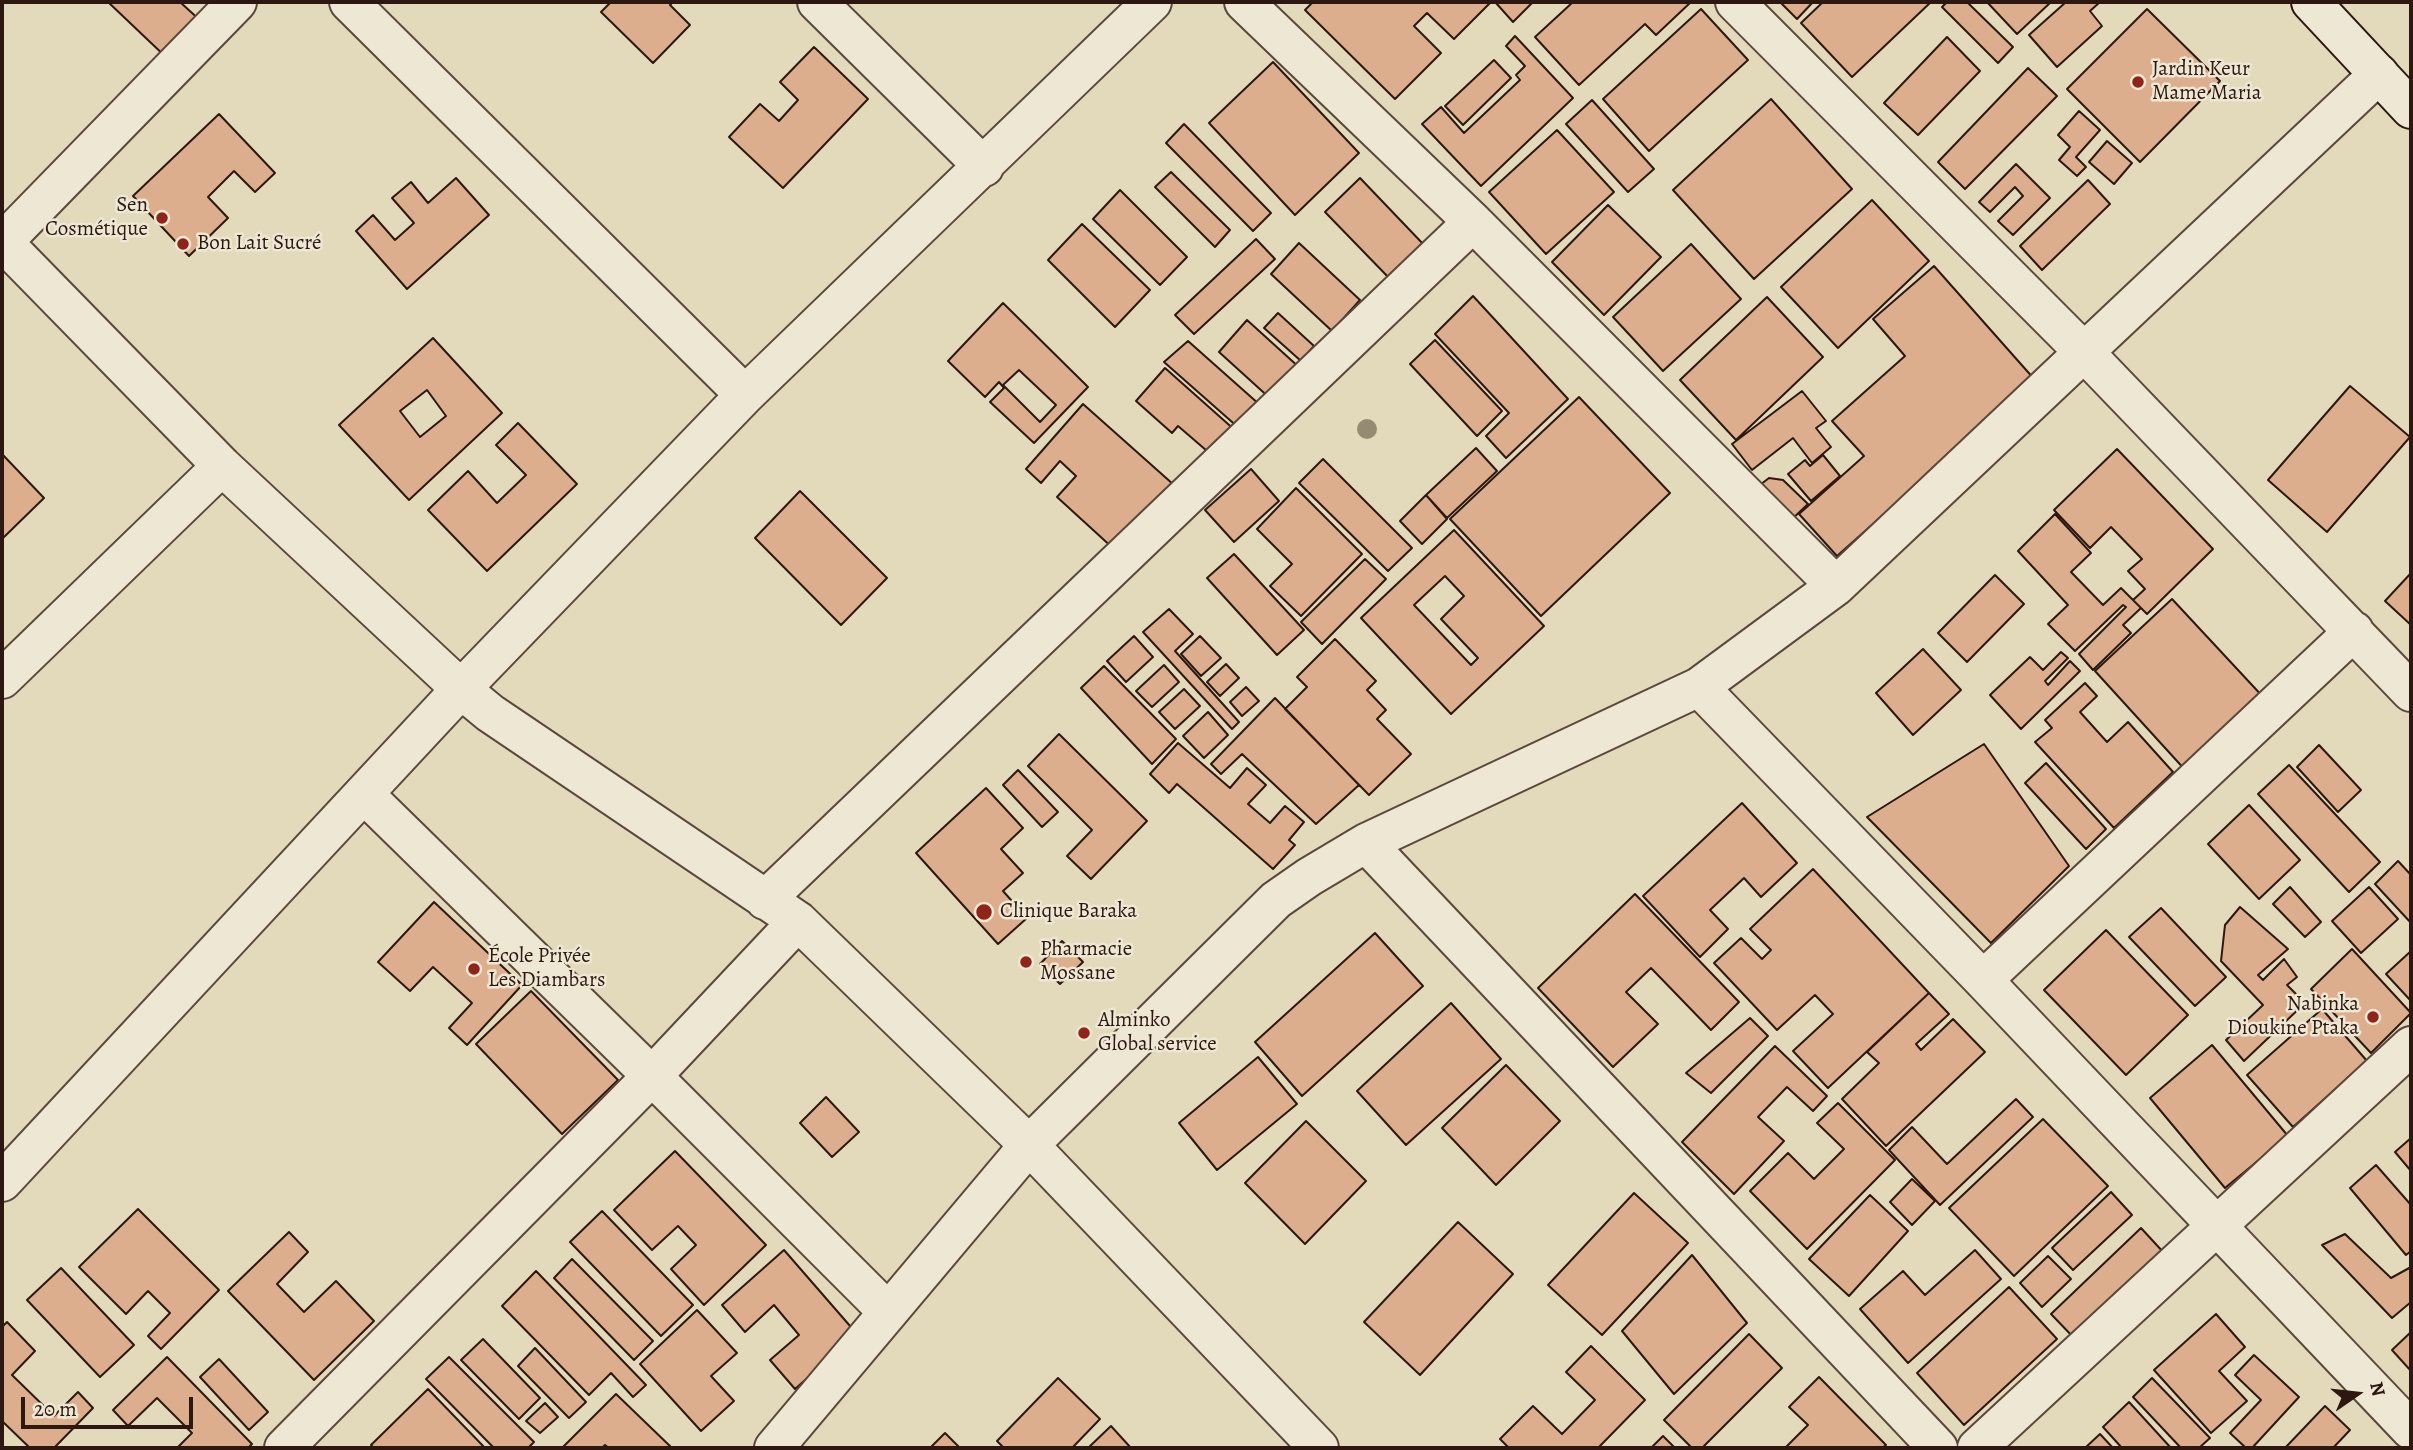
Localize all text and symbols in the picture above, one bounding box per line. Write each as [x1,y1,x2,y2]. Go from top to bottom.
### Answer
place label: Jardin Keur Mame Maria [2152,57,2262,107]
marker: Jardin Keur Mame Maria [2130,74,2146,90]
place label: Sen Cosmétique [45,193,148,243]
marker: Sen Cosmétique [154,210,170,226]
place label: Bon Lait Sucré [197,231,322,257]
marker: Bon Lait Sucré [175,236,191,252]
place label: Clinique Baraka [1000,899,1137,925]
marker: Clinique Baraka [974,902,994,922]
place label: Pharmacie Mossane [1040,937,1132,987]
place label: École Privée Les Diambars [488,944,606,994]
marker: Pharmacie Mossane [1018,954,1034,970]
marker: École Privée Les Diambars [466,961,482,977]
place label: Nabinka Dioukine Ptaka [2227,992,2359,1042]
place label: Alminko Global service [1098,1008,1217,1058]
marker: Nabinka Dioukine Ptaka [2365,1009,2381,1025]
marker: Alminko Global service [1076,1025,1092,1041]
north arrow [2322,1359,2392,1429]
text: N [2363,1379,2392,1399]
scale bar [24,1384,196,1428]
text: 20 m [34,1395,77,1423]

